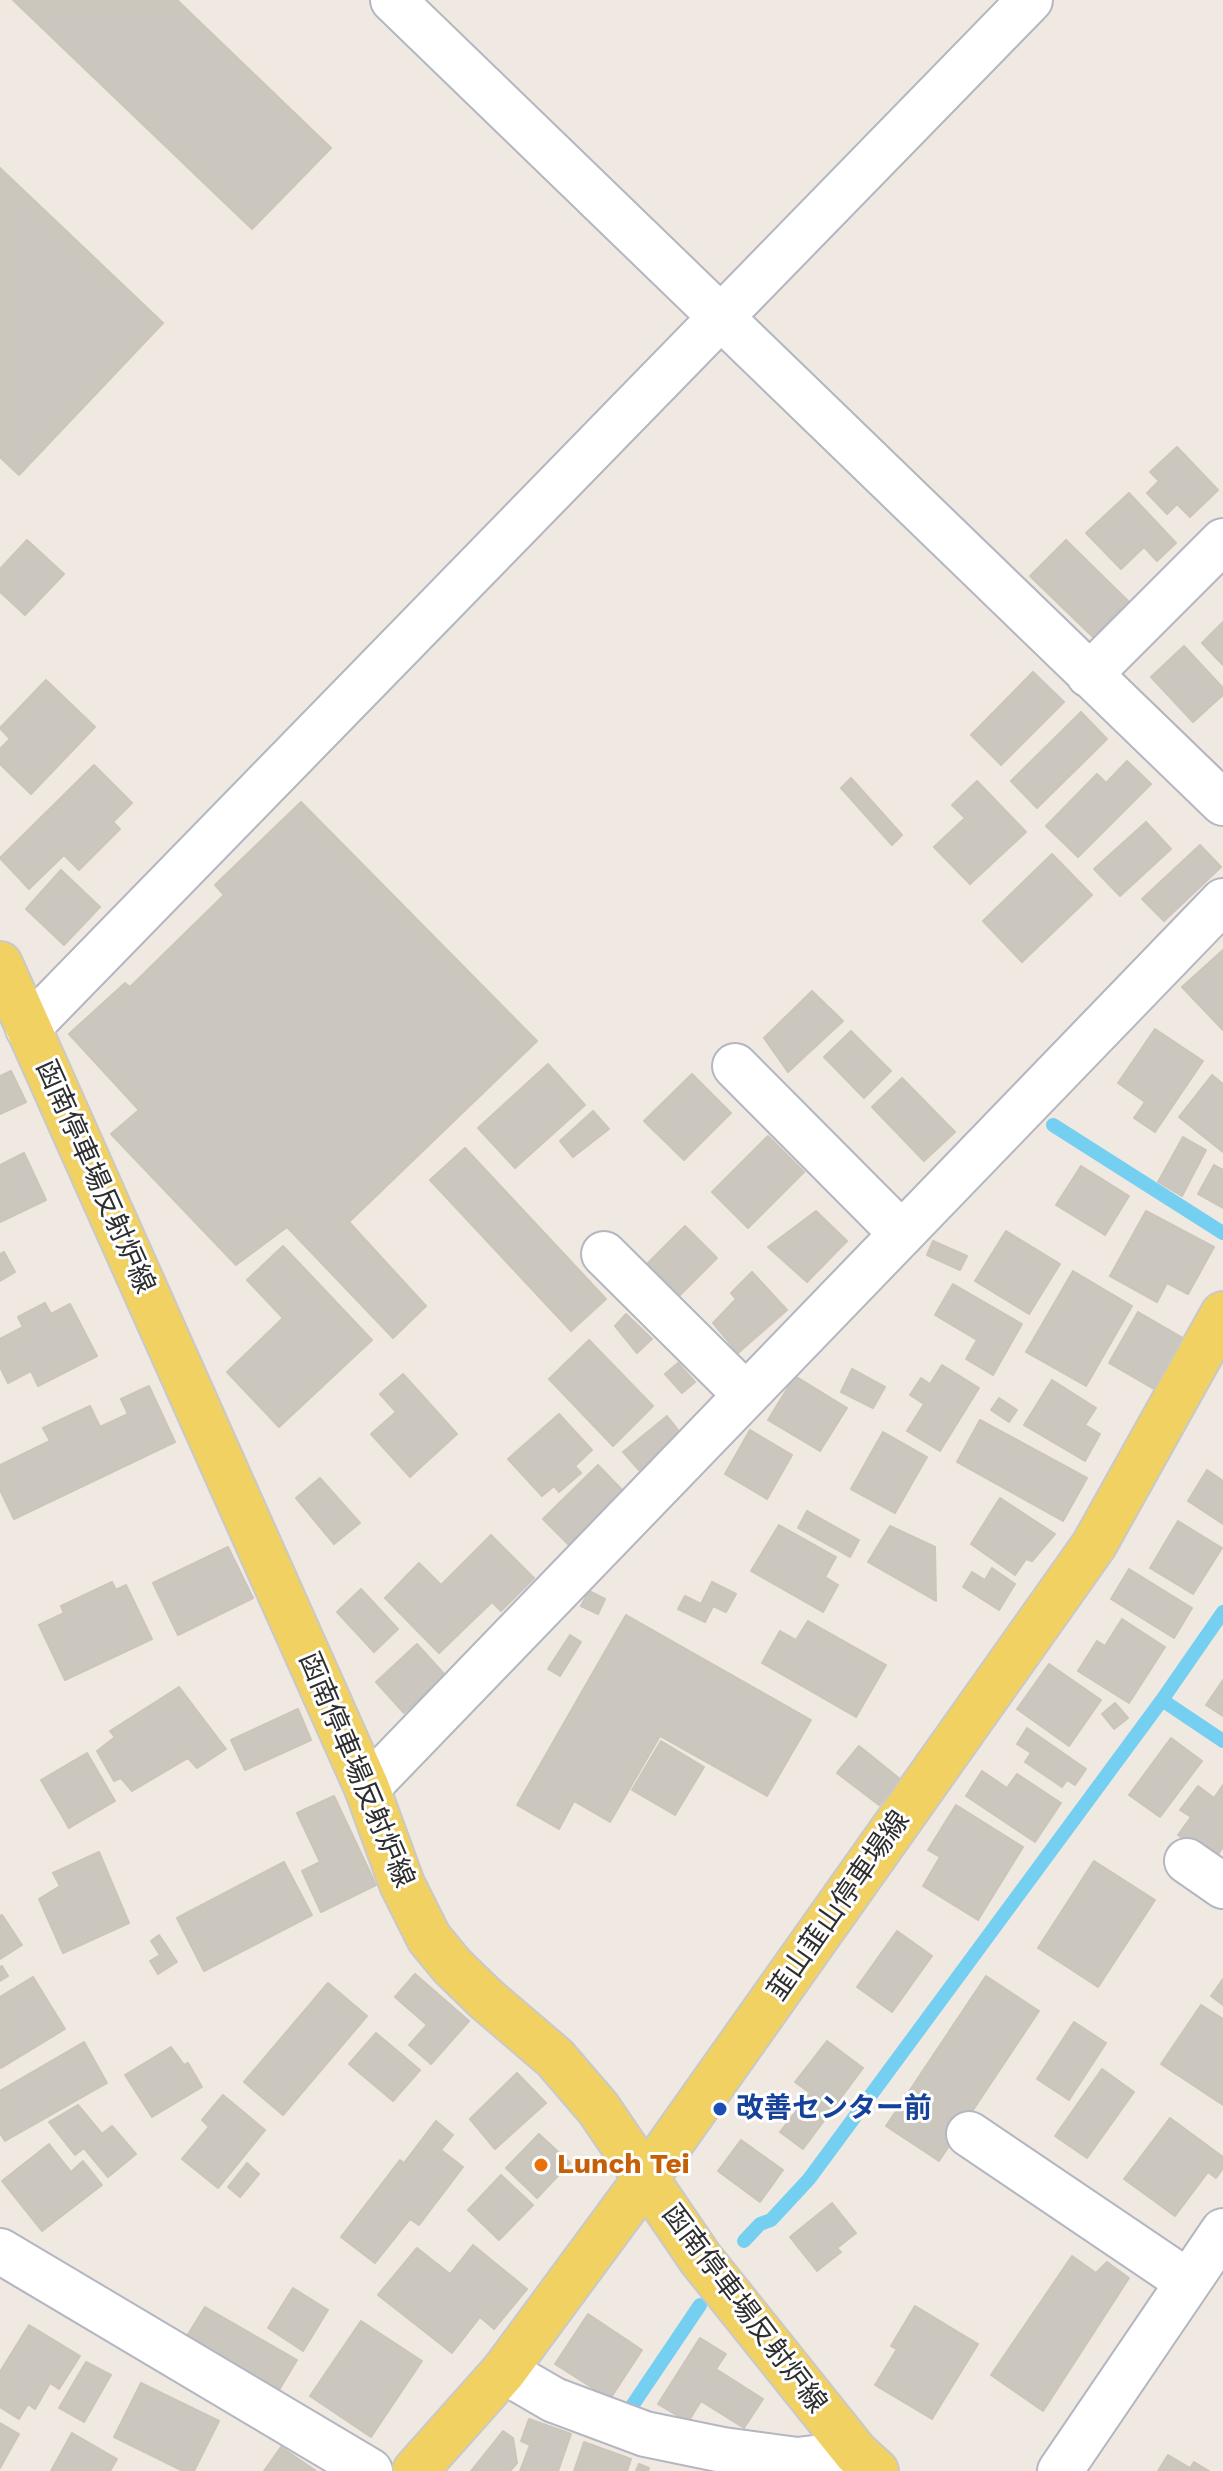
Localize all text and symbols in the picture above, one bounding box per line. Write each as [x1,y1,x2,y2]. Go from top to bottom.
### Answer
street label: 函南停車場反射炉線 [28,1055,162,1299]
street label: 函南停車場反射炉線 [291,1647,421,1893]
street label: 韮山韮山停車場線 [761,1805,917,2007]
place label: 改善センター前 [736,2092,932,2126]
marker: 改善センター前 [711,2100,729,2118]
place label: Lunch Tei [557,2148,690,2182]
marker: Lunch Tei [532,2156,550,2174]
street label: 函南停車場反射炉線 [655,2198,833,2420]

